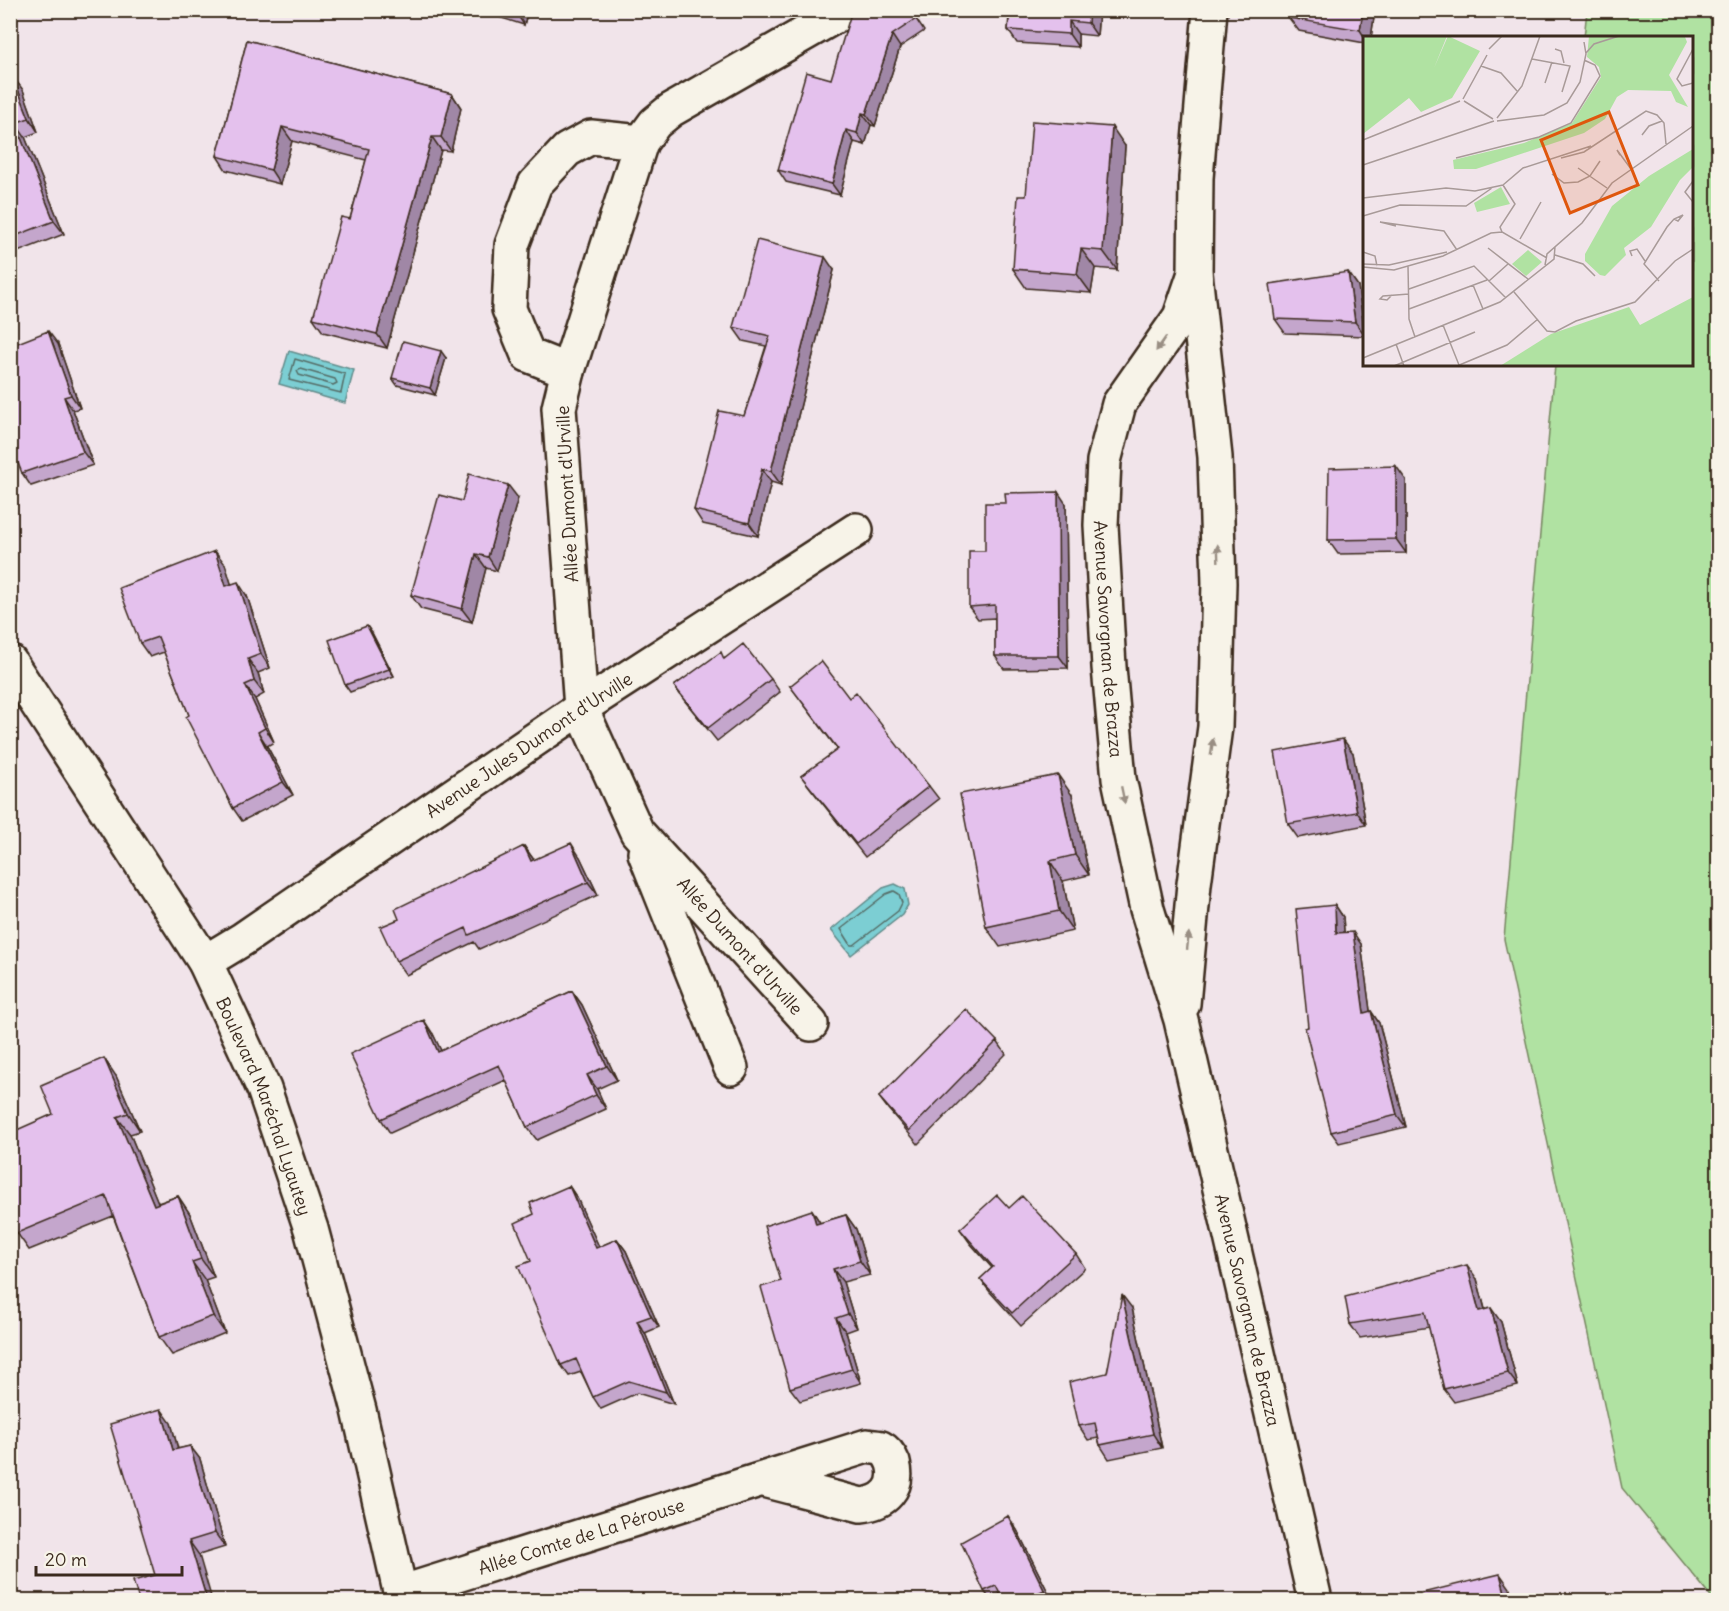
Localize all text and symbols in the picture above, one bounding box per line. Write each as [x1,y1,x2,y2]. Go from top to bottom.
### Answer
inset map [1363,36,1693,366]
one-way arrow [1155,335,1167,351]
street label: Allée Dumont d'Urville [551,405,583,583]
street label: Avenue Savorgnan de Brazza [1089,520,1129,758]
one-way arrow [1214,543,1223,562]
street label: Avenue Jules Dumont d'Urville [421,667,636,822]
one-way arrow [1207,738,1217,757]
one-way arrow [1119,786,1128,805]
street label: Allée Dumont d'Urville [672,872,808,1020]
one-way arrow [1183,931,1193,950]
street label: Boulevard Maréchal Lyautey [211,993,317,1218]
street label: Avenue Savorgnan de Brazza [1210,1192,1286,1428]
street label: Allée Comte de La Pérouse [475,1493,687,1579]
scale bar [36,1539,182,1577]
text: 20 m [45,1548,87,1571]

